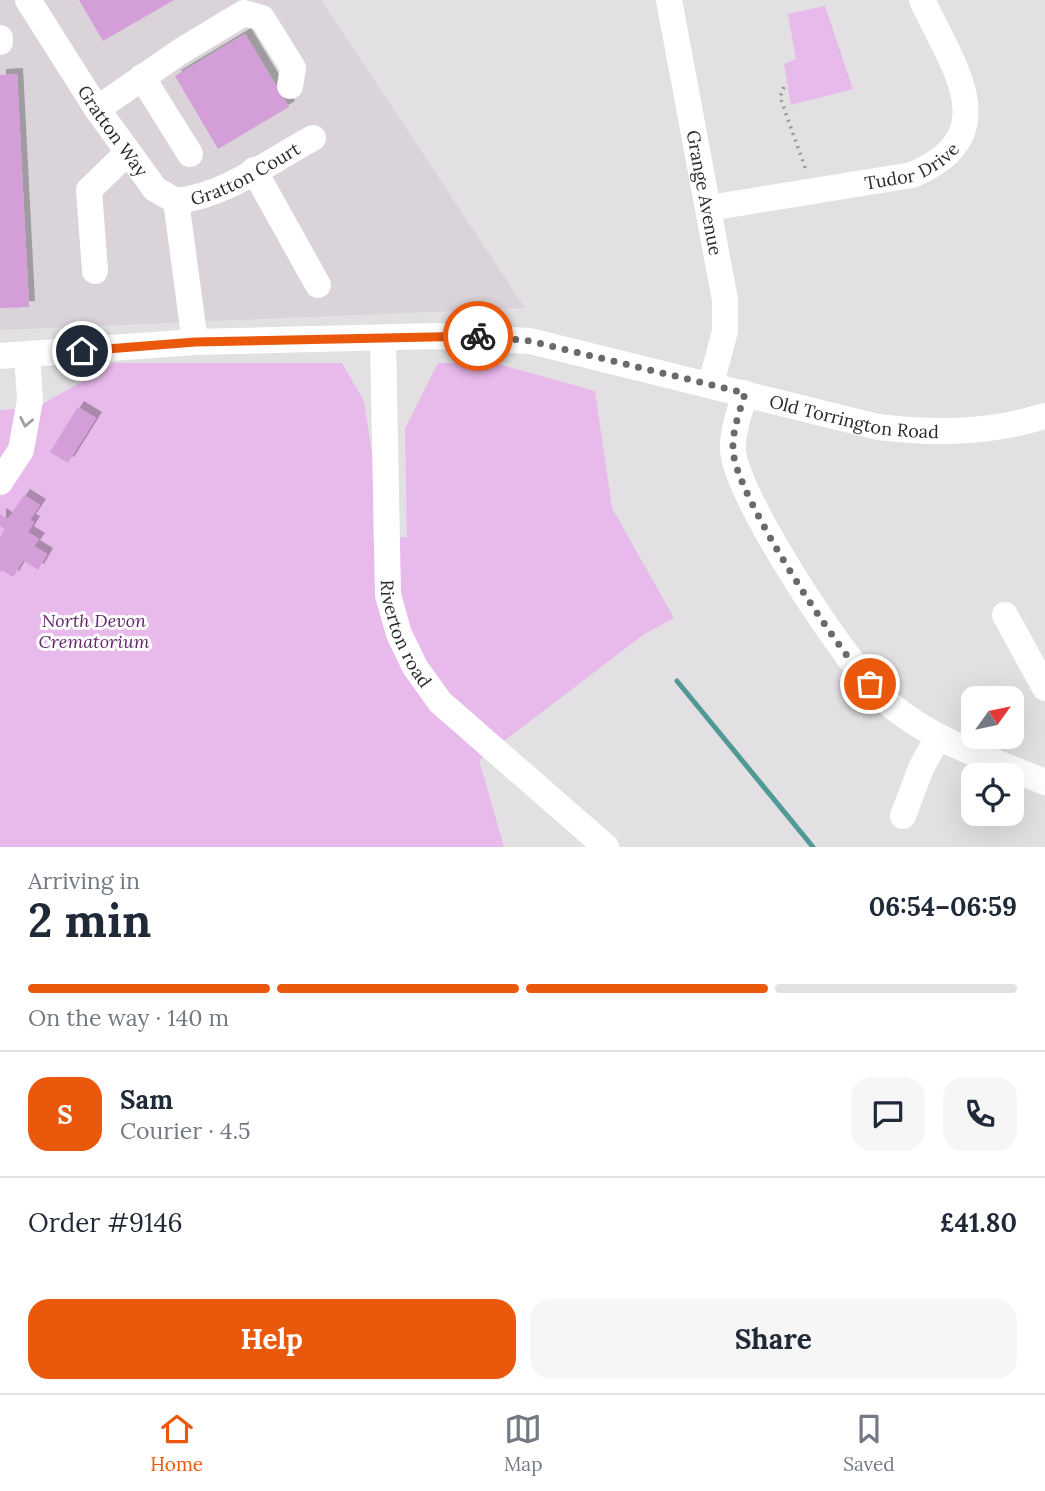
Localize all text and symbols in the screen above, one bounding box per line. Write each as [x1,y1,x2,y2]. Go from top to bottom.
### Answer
street label: Gratton Way [73,81,154,181]
street label: Grange Avenue [682,128,728,257]
street label: Gratton Court [188,136,304,210]
street label: Tudor Drive [863,137,964,194]
courier [443,301,513,371]
icon: bike [459,317,497,355]
pin [52,321,112,381]
icon: home [63,332,101,370]
street label: Old Torrington Road [767,389,939,443]
one-way arrow [19,416,34,428]
street label: Riverton road [376,579,437,692]
park label: North Devon Crematorium [39,609,150,653]
pin [840,654,900,714]
icon: bag [851,665,889,703]
north arrow [961,686,1024,749]
map controls [961,686,1024,826]
button: locate [961,763,1024,826]
text: Arriving in [28,866,140,895]
text: 06:54–06:59 [869,890,1017,923]
text: 2 min [28,891,151,950]
text: On the way · 140 m [28,1003,229,1032]
button: chat [851,1077,925,1151]
button: phone [943,1077,1017,1151]
text: Sam [120,1083,173,1116]
text: S [57,1098,73,1131]
text: Courier · 4.5 [120,1116,251,1145]
text: Order #9146 [28,1206,183,1239]
text: £41.80 [940,1206,1017,1239]
button: Help [28,1299,516,1379]
button: Share [530,1299,1017,1379]
tab: Home [150,1410,203,1476]
tab: Map [504,1410,542,1476]
tab: Saved [843,1410,895,1476]

